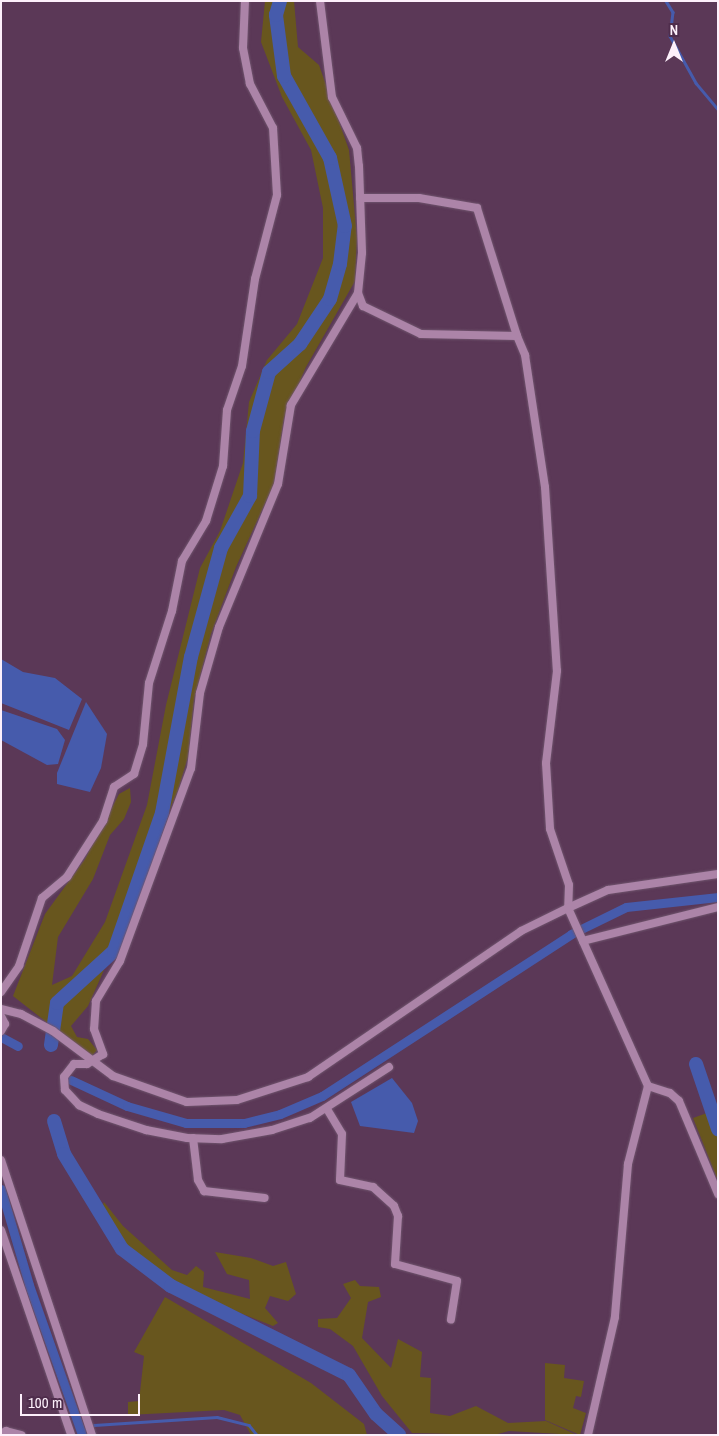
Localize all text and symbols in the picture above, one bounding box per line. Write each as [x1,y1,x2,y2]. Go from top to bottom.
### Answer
north arrow [649,20,699,70]
text: N [670,21,678,39]
scale bar [22,1384,142,1416]
text: 100 m [28,1392,62,1413]

